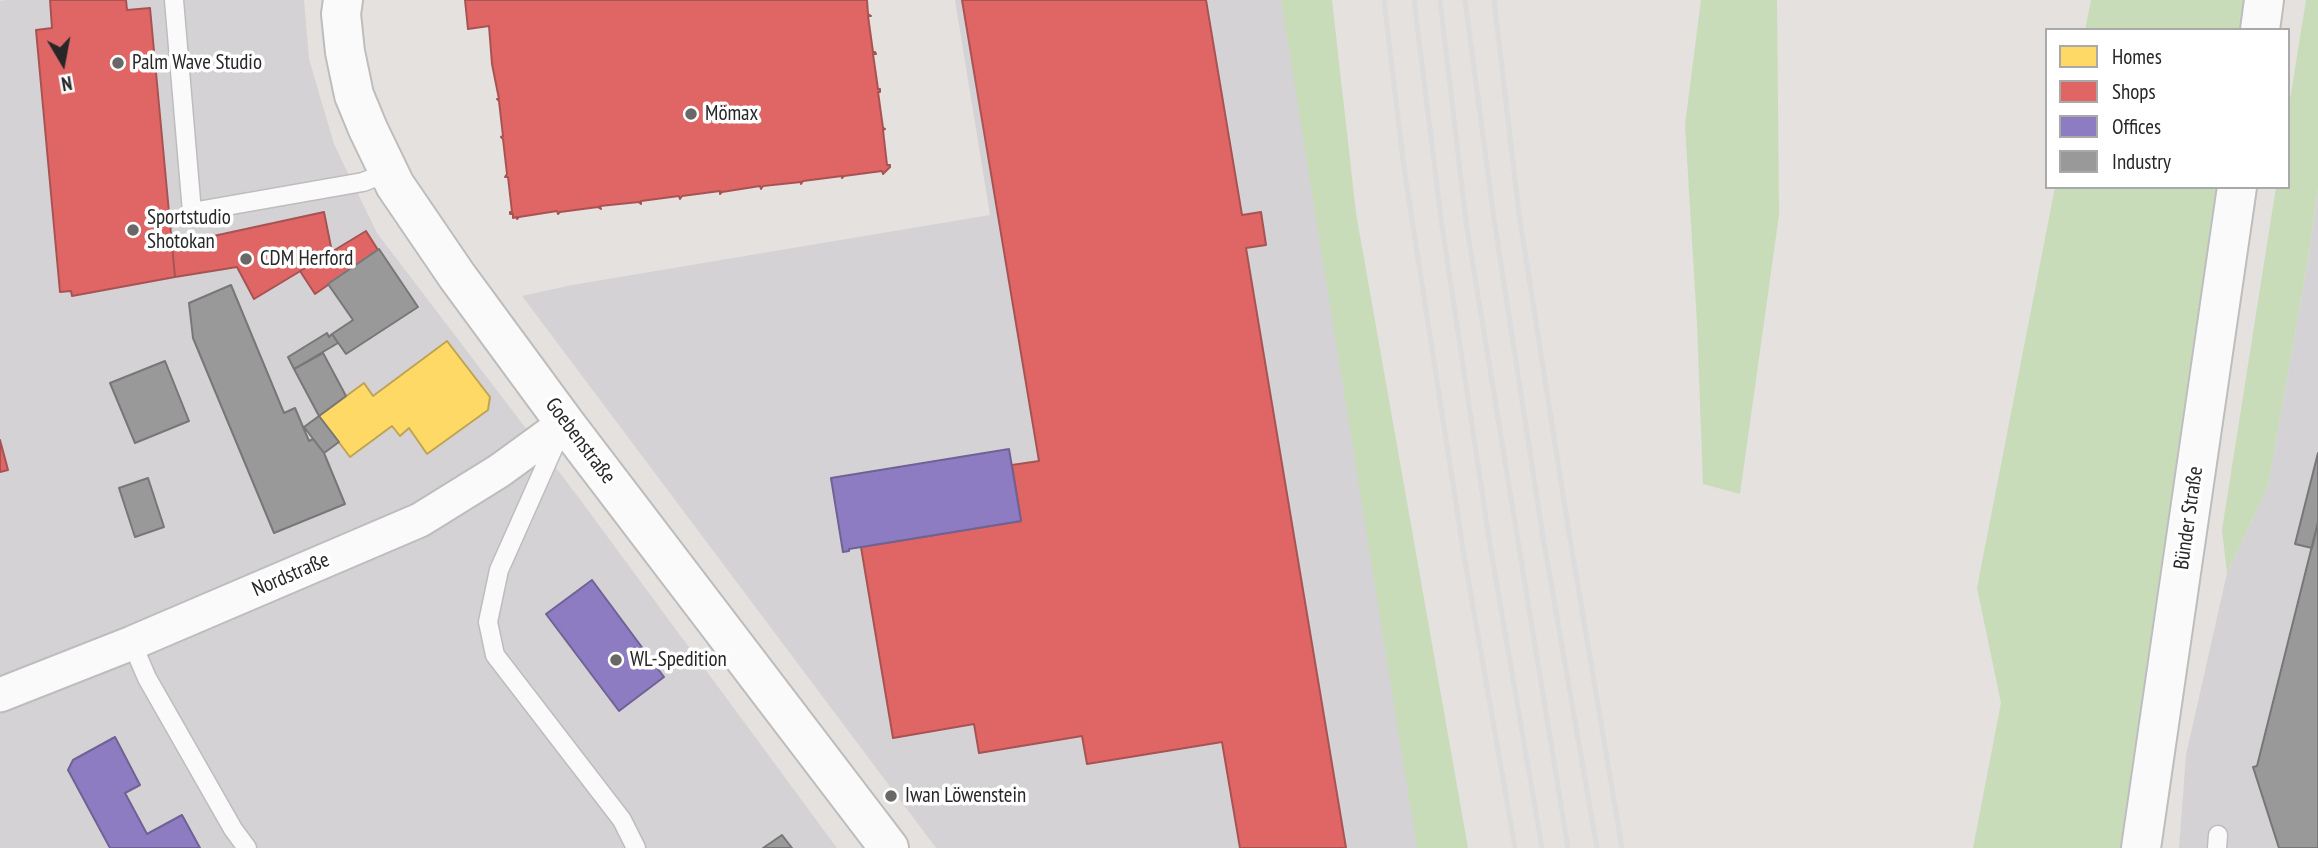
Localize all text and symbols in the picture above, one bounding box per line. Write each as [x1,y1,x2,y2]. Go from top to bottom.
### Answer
north arrow [28,28,98,98]
legend [2045,28,2290,189]
text: Homes [2112,43,2162,70]
place label: Palm Wave Studio [132,50,262,76]
marker: Palm Wave Studio [110,55,126,71]
text: N [60,71,74,96]
text: Shops [2112,78,2156,105]
place label: Mömax [705,101,758,127]
marker: Mömax [683,106,699,122]
text: Offices [2112,113,2161,140]
text: Industry [2112,148,2171,175]
place label: Sportstudio Shotokan [147,205,231,255]
marker: Sportstudio Shotokan [125,222,141,238]
place label: CDM Herford [260,246,353,272]
marker: CDM Herford [238,251,254,267]
street label: Goebenstraße [540,393,620,489]
street label: Bünder Straße [2169,465,2209,571]
street label: Nordstraße [249,548,333,602]
place label: WL-Spedition [630,647,727,673]
marker: WL-Spedition [608,652,624,668]
place label: Iwan Löwenstein [905,783,1026,809]
marker: Iwan Löwenstein [883,788,899,804]

